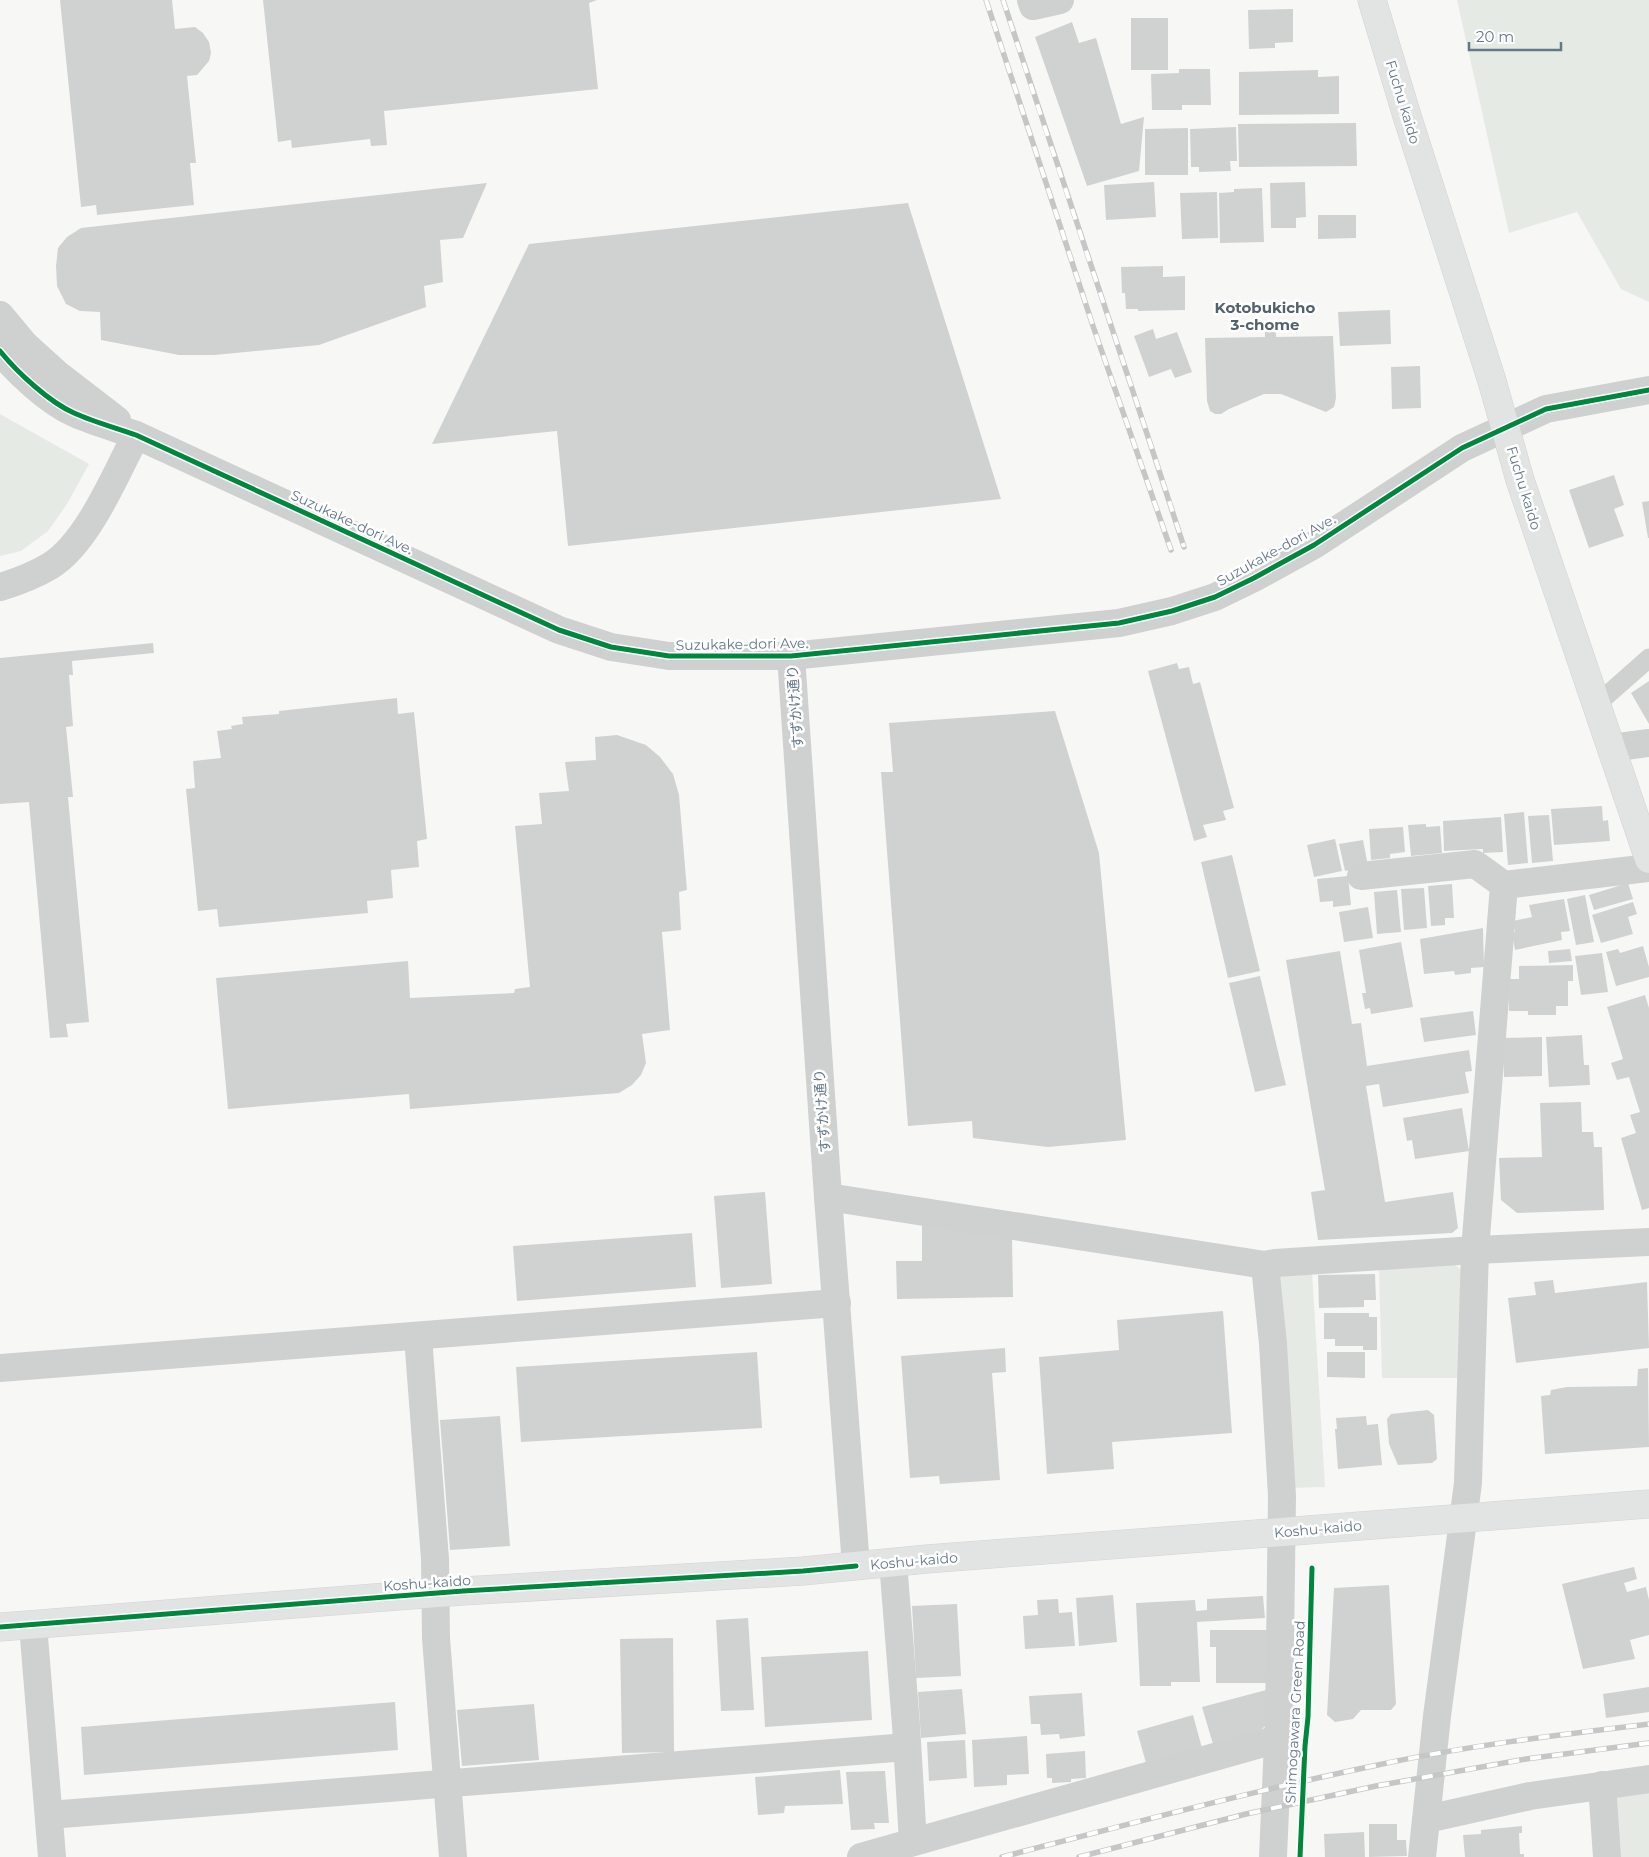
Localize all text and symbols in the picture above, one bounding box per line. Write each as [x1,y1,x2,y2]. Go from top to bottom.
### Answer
scale bar [1469,20,1562,52]
text: 20 m [1476,27,1514,46]
street label: Fuchu kaido [1382,58,1424,146]
district label: Kotobukicho 3-chome [1215,298,1316,334]
street label: Fuchu kaido [1503,444,1545,532]
street label: Suzukake-dori Ave. [288,486,416,558]
street label: Suzukake-dori Ave. [1214,510,1339,590]
street label: Suzukake-dori Ave. [675,634,809,654]
street label: すずかけ通り [783,664,807,750]
street label: すずかけ通り [810,1068,834,1154]
street label: Koshu-kaido [1273,1516,1363,1542]
street label: Koshu-kaido [869,1548,959,1574]
street label: Koshu-kaido [382,1571,472,1595]
street label: Shimogawara Green Road [1281,1620,1309,1804]

